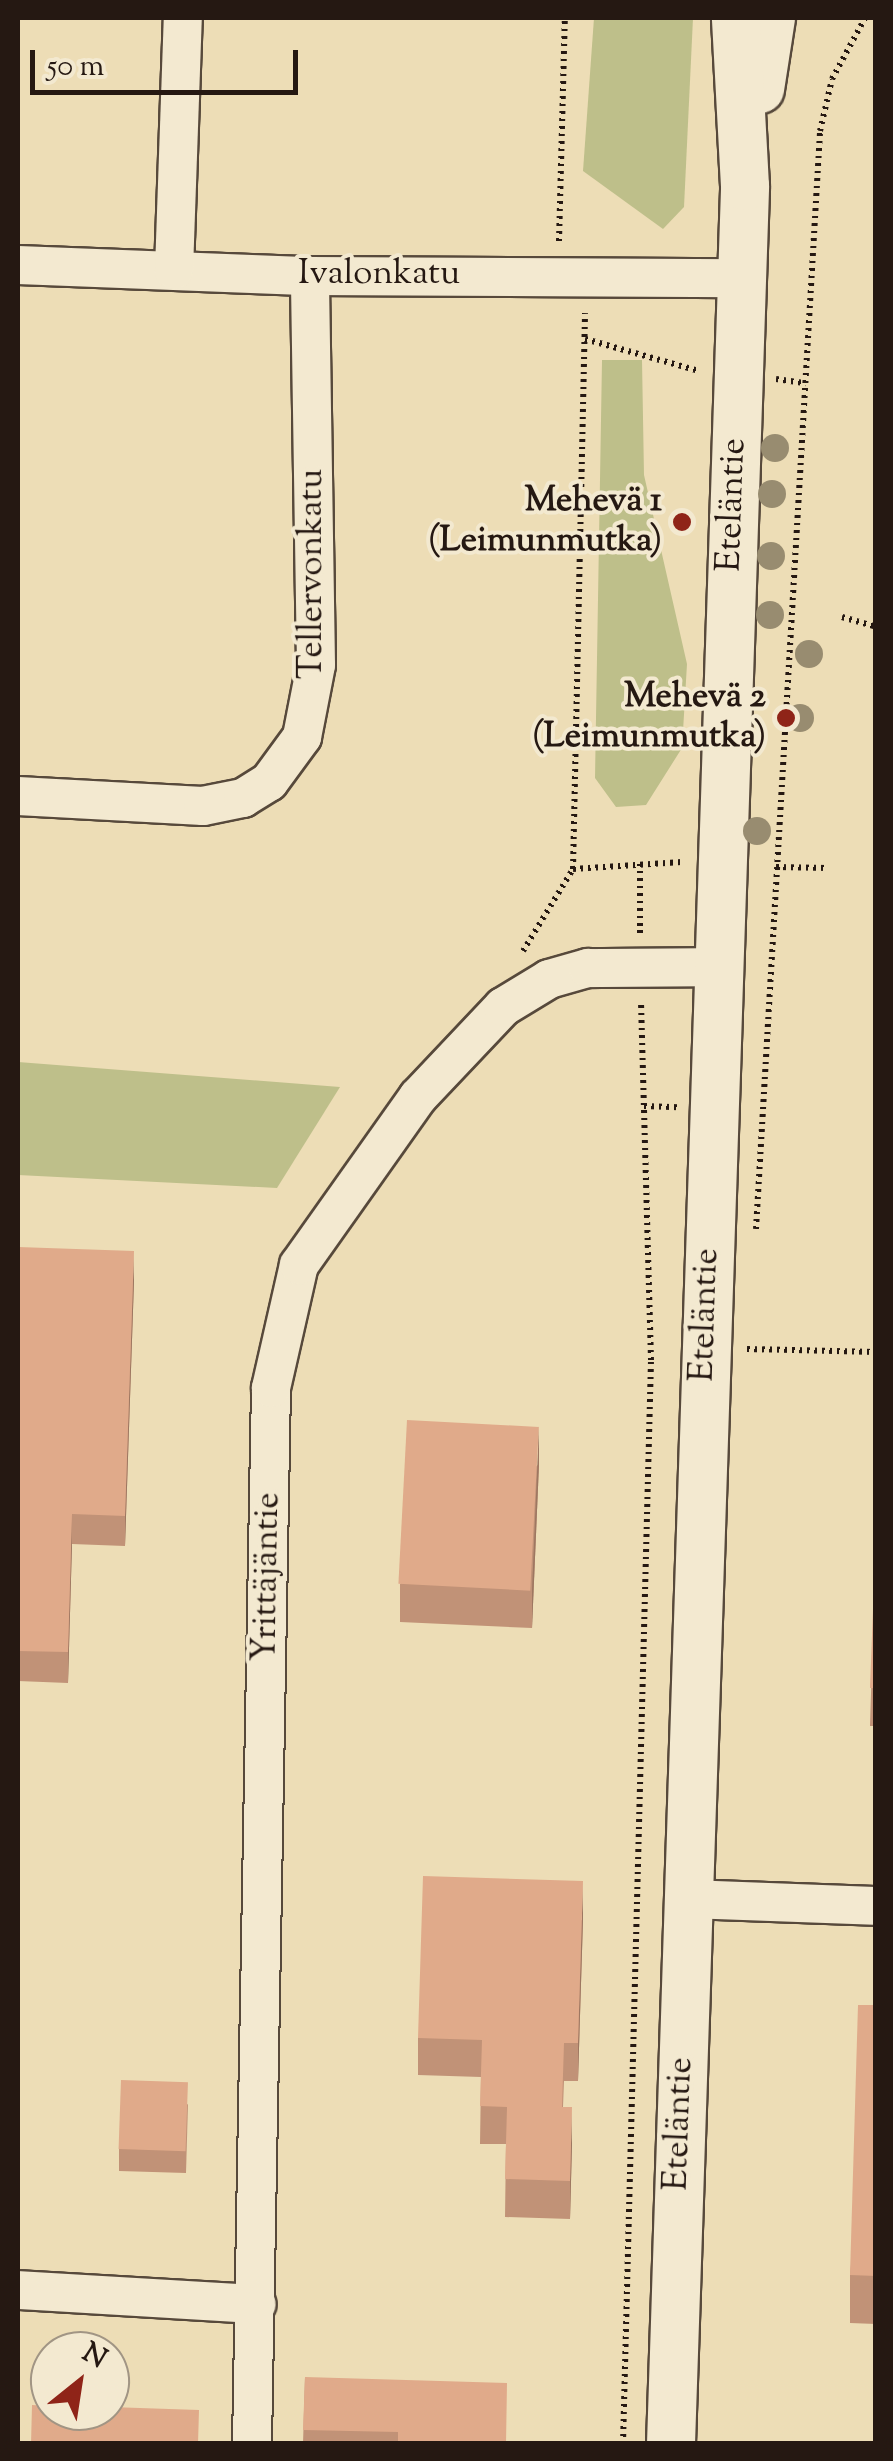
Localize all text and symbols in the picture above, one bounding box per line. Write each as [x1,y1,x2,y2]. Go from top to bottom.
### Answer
scale bar [35,30,302,92]
text: 50 m [47,46,104,89]
street label: Ivalonkatu [298,254,460,296]
street label: Eteläntie [710,438,756,572]
street label: Tellervonkatu [292,469,334,679]
place label: Mehevä 1 (Leimunmutka) [428,481,662,563]
marker: Mehevä 1 (Leimunmutka) [671,511,693,533]
place label: Mehevä 2 (Leimunmutka) [532,677,766,759]
marker: Mehevä 2 (Leimunmutka) [775,707,797,729]
street label: Eteläntie [683,1248,729,1382]
street label: Yrittäjäntie [246,1492,290,1662]
street label: Eteläntie [657,2057,703,2191]
north arrow [30,2331,130,2431]
text: N [74,2334,114,2380]

